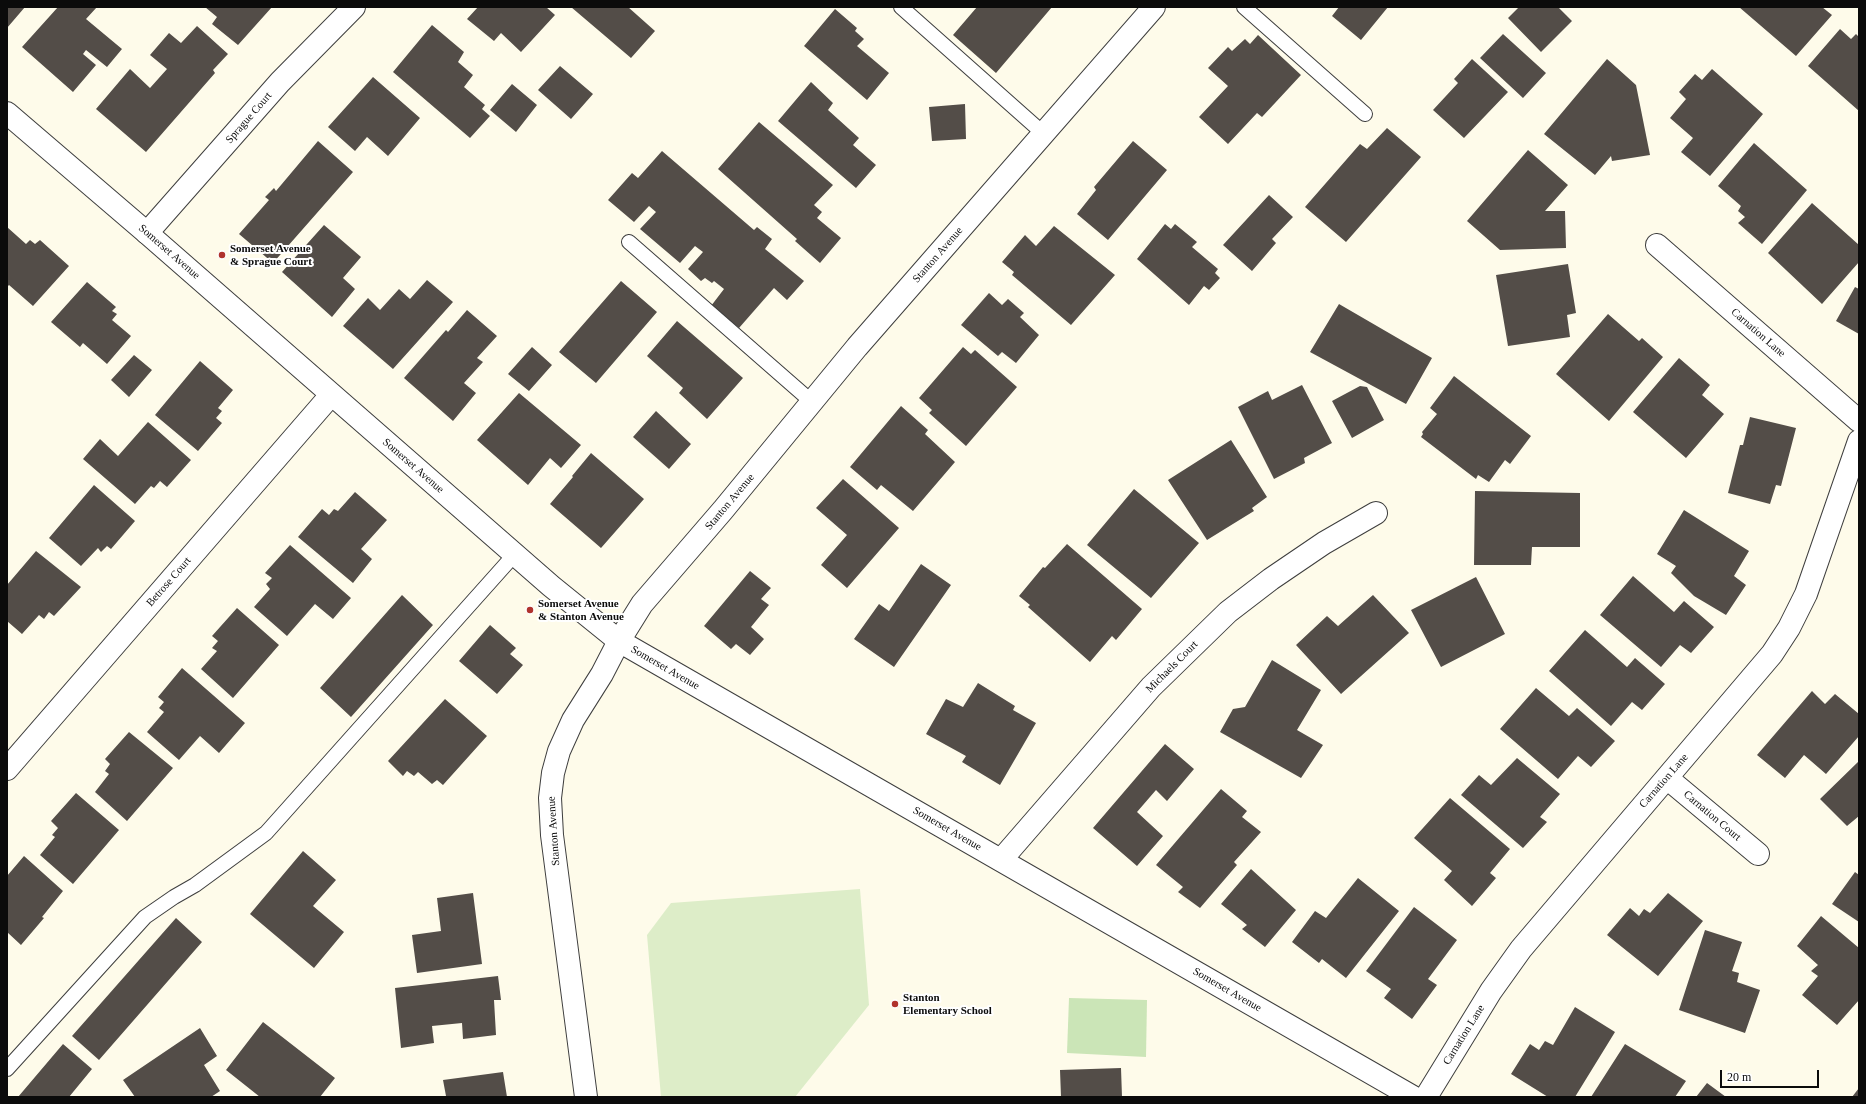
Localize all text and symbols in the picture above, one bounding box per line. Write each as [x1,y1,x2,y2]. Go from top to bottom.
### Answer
street label: Sprague Court [223,90,275,146]
street label: Somerset Avenue [136,222,202,282]
street label: Stanton Avenue [910,224,966,286]
place label: Somerset Avenue & Sprague Court [230,242,312,268]
marker: Somerset Avenue & Sprague Court [217,250,227,260]
street label: Carnation Lane [1728,306,1788,360]
street label: Somerset Avenue [380,436,446,496]
street label: Stanton Avenue [703,471,757,533]
street label: Betrose Court [144,554,194,610]
place label: Somerset Avenue & Stanton Avenue [538,597,624,623]
marker: Somerset Avenue & Stanton Avenue [525,605,535,615]
street label: Michaels Court [1143,638,1201,696]
street label: Somerset Avenue [628,643,702,693]
street label: Carnation Lane [1637,751,1691,811]
street label: Carnation Court [1680,788,1744,844]
street label: Stanton Avenue [545,796,563,866]
street label: Somerset Avenue [910,804,984,854]
street label: Somerset Avenue [1190,965,1264,1015]
place label: Stanton Elementary School [903,991,992,1017]
marker: Stanton Elementary School [890,999,900,1009]
street label: Carnation Lane [1440,1003,1488,1067]
scale bar [1722,1062,1821,1088]
text: 20 m [1727,1070,1751,1084]

